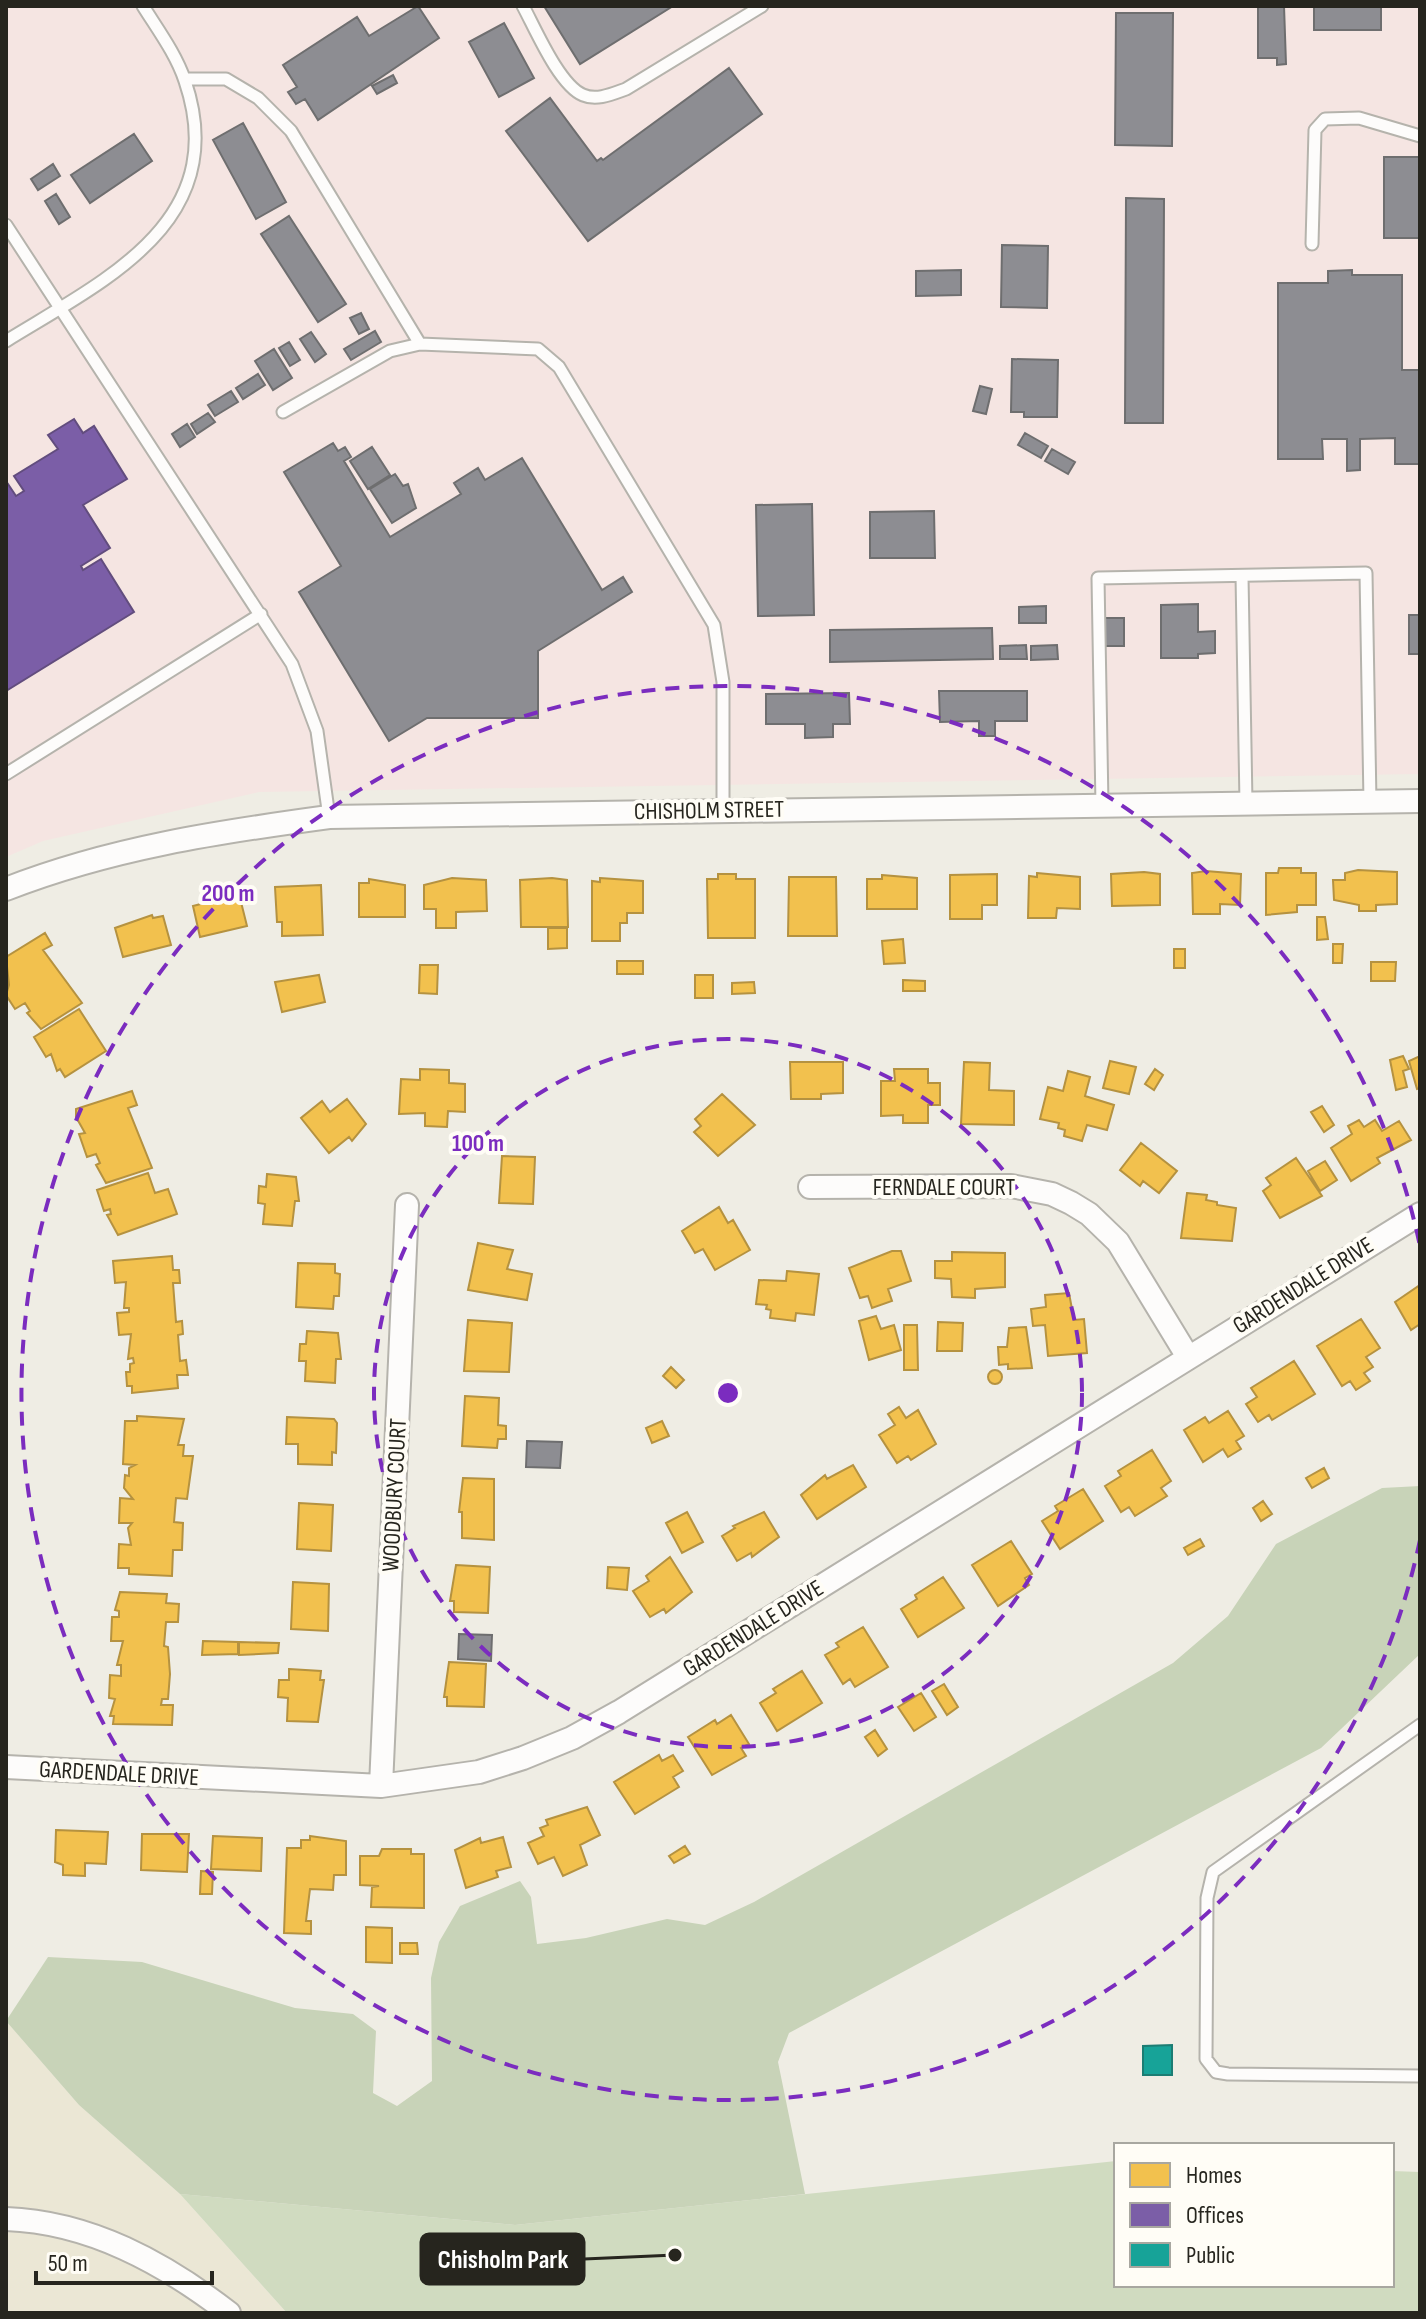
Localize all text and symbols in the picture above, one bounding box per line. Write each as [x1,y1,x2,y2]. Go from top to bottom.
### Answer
street label: CHISHOLM STREET [634,795,785,826]
text: 200 m [201,879,255,908]
text: 100 m [452,1129,504,1158]
street label: FERNDALE COURT [873,1173,1016,1202]
street label: GARDENDALE DRIVE [1228,1231,1379,1340]
centre of rings [714,1379,742,1407]
street label: WOODBURY COURT [376,1417,413,1573]
street label: GARDENDALE DRIVE [678,1574,829,1683]
street label: GARDENDALE DRIVE [38,1755,200,1792]
legend [1114,2143,1394,2287]
text: Homes [1186,2161,1242,2190]
text: Offices [1186,2201,1244,2230]
callout: Chisholm Park [421,2234,584,2284]
scale bar [36,2235,212,2285]
text: Public [1186,2241,1235,2270]
text: Chisholm Park [438,2245,568,2276]
text: 50 m [48,2249,88,2278]

